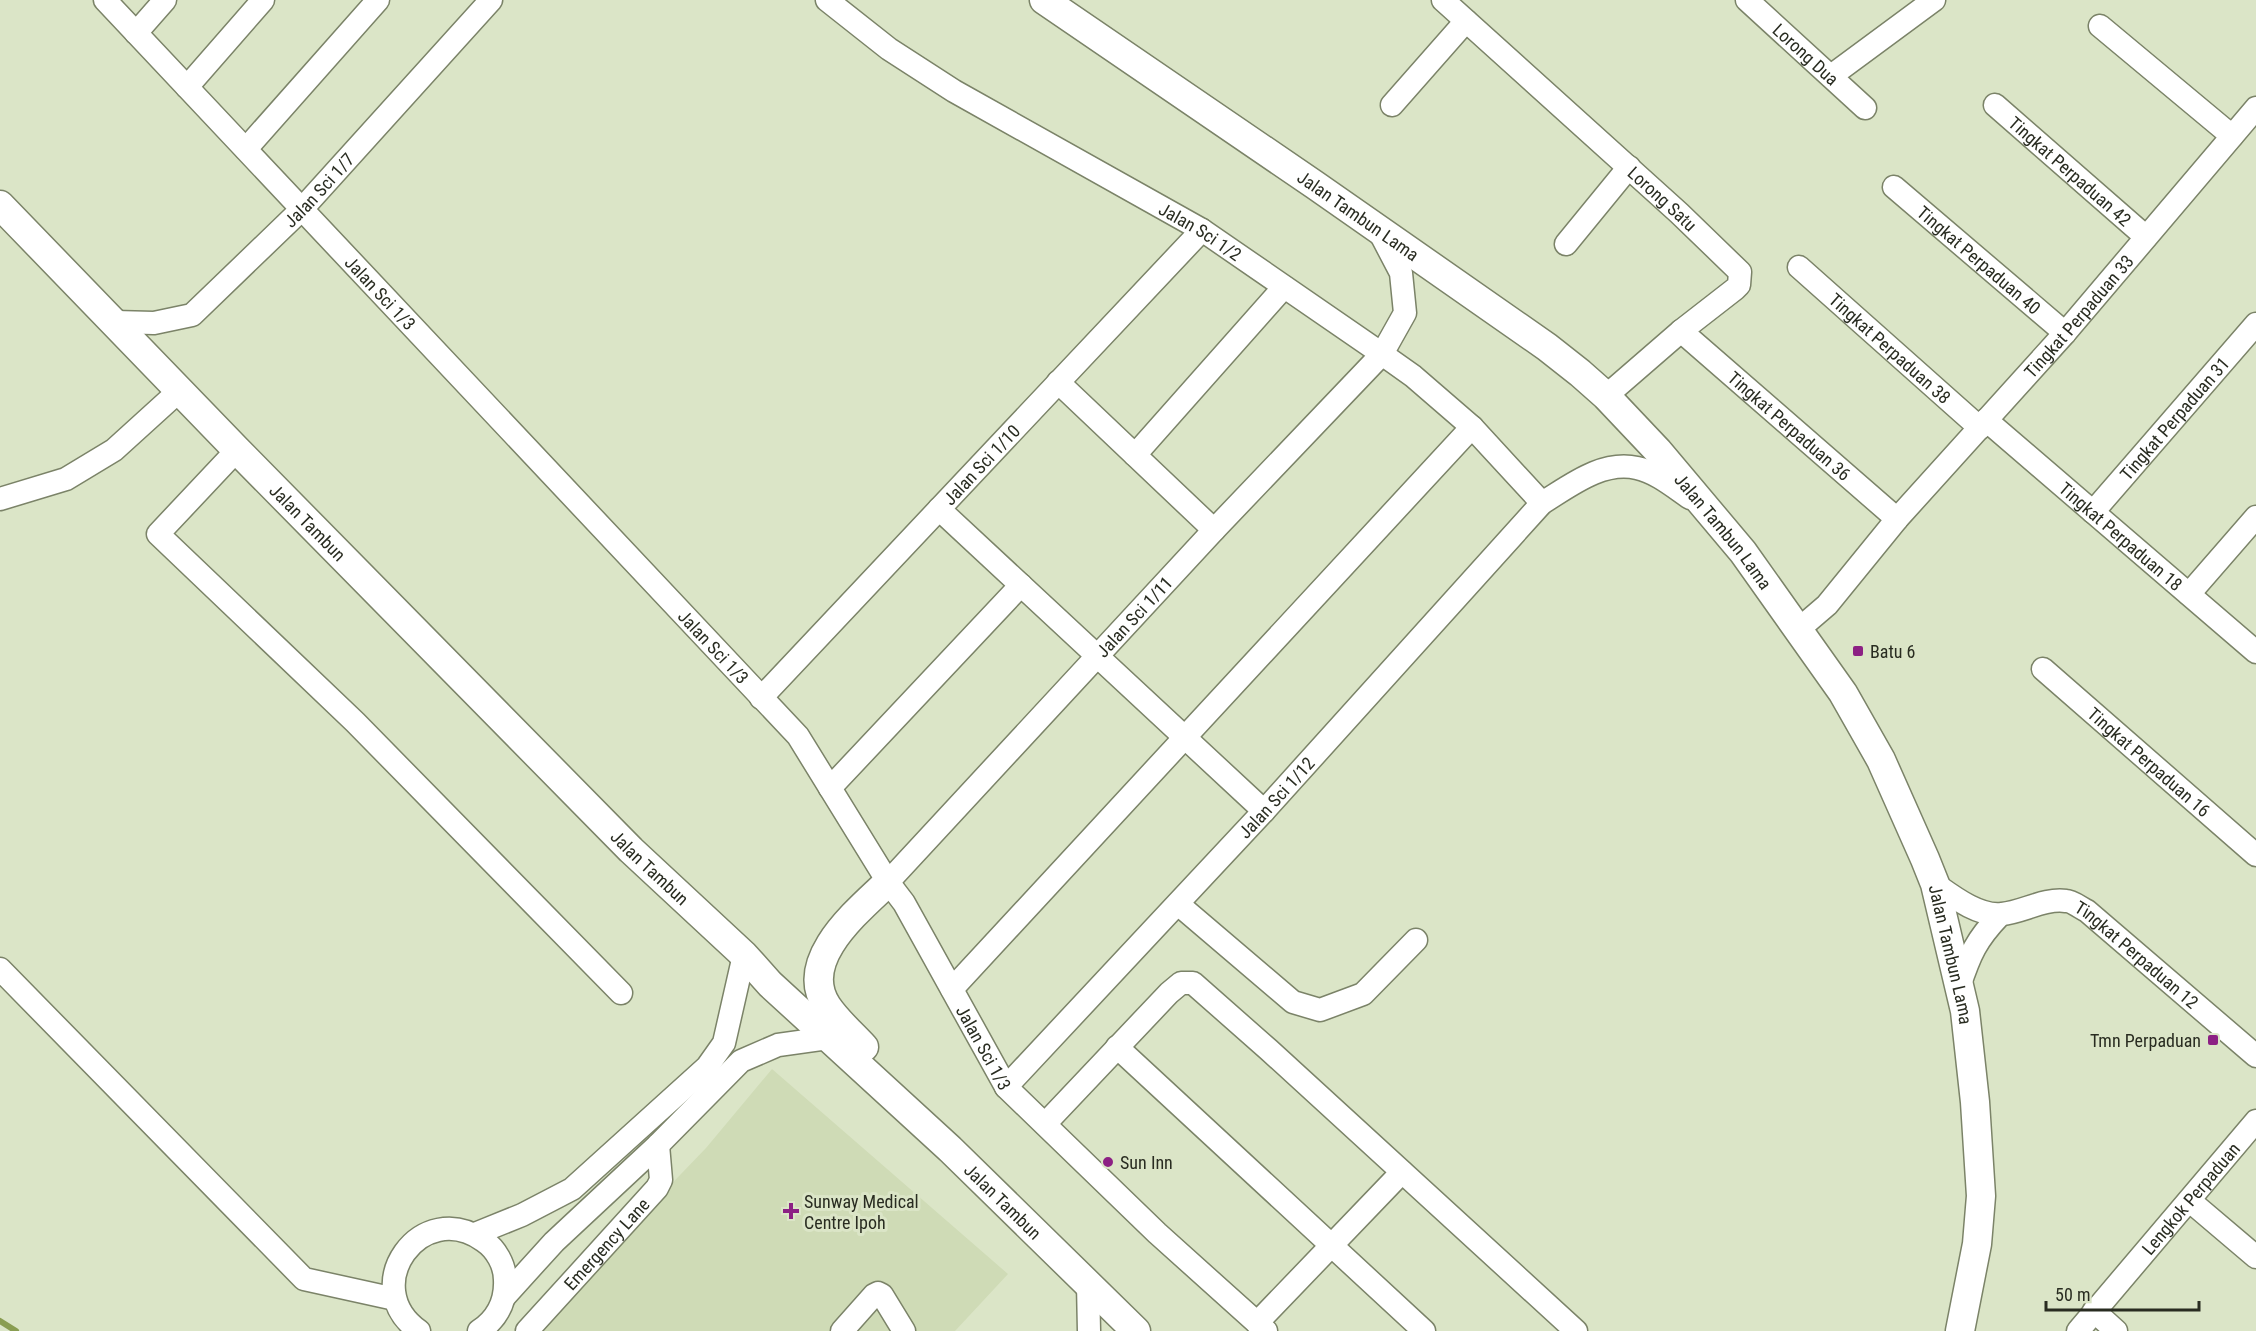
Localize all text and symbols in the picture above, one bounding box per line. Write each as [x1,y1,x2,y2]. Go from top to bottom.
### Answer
street label: Lorong Dua [1769,19,1843,89]
street label: Tingkat Perpaduan 42 [2005,112,2136,230]
street label: Jalan Sci 1/7 [279,148,358,231]
street label: Lorong Satu [1624,162,1701,235]
street label: Jalan Tambun Lama [1294,166,1423,265]
street label: Jalan Sci 1/2 [1156,198,1246,265]
street label: Tingkat Perpaduan 40 [1913,201,2045,318]
street label: Tingkat Perpaduan 33 [2020,250,2137,382]
street label: Jalan Sci 1/3 [341,251,420,334]
street label: Tingkat Perpaduan 38 [1825,289,1955,408]
street label: Tingkat Perpaduan 31 [2115,353,2233,484]
street label: Tingkat Perpaduan 36 [1724,367,1855,485]
street label: Jalan Sci 1/10 [938,420,1024,509]
street label: Jalan Tambun Lama [1671,469,1776,593]
street label: Tingkat Perpaduan 18 [2055,477,2187,595]
street label: Jalan Tambun [266,479,350,565]
street label: Jalan Sci 1/11 [1092,572,1176,661]
street label: Jalan Sci 1/3 [674,605,753,688]
place label: Batu 6 [1870,641,1916,662]
marker: Batu 6 [1851,644,1865,658]
street label: Tingkat Perpaduan 16 [2084,703,2215,821]
street label: Jalan Sci 1/12 [1234,752,1318,842]
street label: Jalan Tambun [607,825,693,909]
street label: Jalan Tambun Lama [1925,882,1977,1025]
street label: Tingkat Perpaduan 12 [2071,896,2203,1013]
street label: Jalan Sci 1/3 [952,1002,1016,1093]
place label: Tmn Perpaduan [2090,1030,2201,1051]
marker: Tmn Perpaduan [2206,1033,2220,1047]
street label: Lengkok Perpaduan [2137,1138,2244,1259]
place label: Sun Inn [1120,1152,1173,1173]
marker: Sun Inn [1101,1155,1115,1169]
street label: Jalan Tambun [960,1159,1046,1243]
place label: Sunway Medical Centre Ipoh [804,1191,919,1233]
street label: Emergency Lane [559,1193,653,1294]
marker: Sunway Medical Centre Ipoh [782,1202,800,1220]
scale bar [2046,1274,2199,1312]
text: 50 m [2055,1284,2090,1305]

